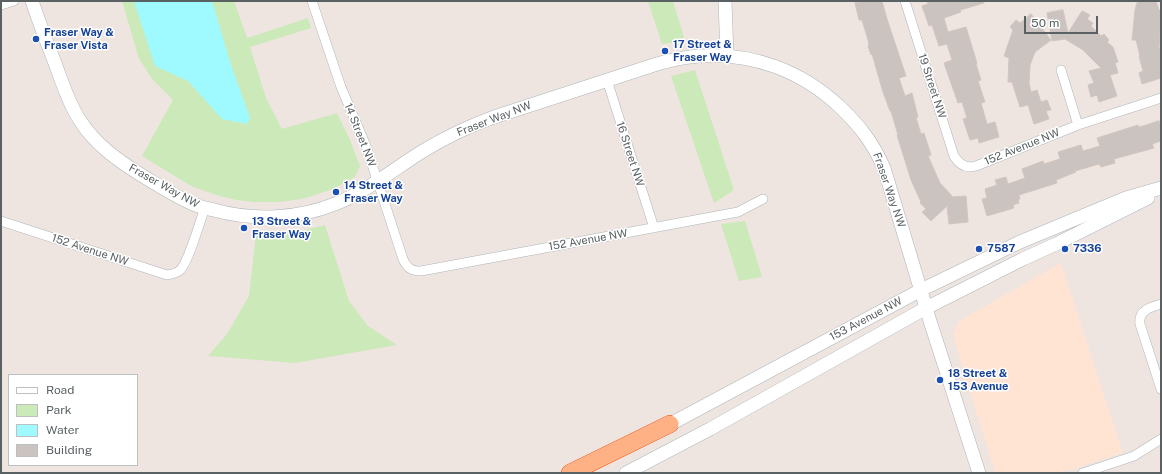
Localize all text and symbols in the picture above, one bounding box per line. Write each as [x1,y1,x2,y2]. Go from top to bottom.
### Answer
scale bar [1026,8,1100,34]
text: 50 m [1031,16,1059,30]
place label: Fraser Way & Fraser Vista [44,26,114,52]
marker: Fraser Way & Fraser Vista [31,34,41,44]
place label: 17 Street & Fraser Way [673,38,732,64]
marker: 17 Street & Fraser Way [660,46,670,56]
street label: 19 Street NW [915,52,949,120]
street label: Fraser Way NW [455,99,533,139]
street label: 14 Street NW [341,101,379,169]
street label: 16 Street NW [613,120,647,188]
street label: 152 Avenue NW [982,126,1062,168]
street label: Fraser Way NW [870,151,908,229]
street label: Fraser Way NW [126,161,202,211]
place label: 14 Street & Fraser Way [344,179,403,205]
marker: 14 Street & Fraser Way [331,187,341,197]
place label: 13 Street & Fraser Way [252,215,311,241]
marker: 13 Street & Fraser Way [239,223,249,233]
street label: 152 Avenue NW [547,227,629,253]
street label: 152 Avenue NW [50,231,130,269]
place label: 7587 [987,242,1015,256]
place label: 7336 [1073,242,1102,256]
marker: 7587 [974,244,984,254]
marker: 7336 [1060,244,1070,254]
street label: 153 Avenue NW [827,294,905,344]
place label: 18 Street & 153 Avenue [948,367,1008,393]
legend [8,374,138,466]
marker: 18 Street & 153 Avenue [935,375,945,385]
text: Road [46,383,74,397]
text: Park [46,403,72,417]
text: Water [46,423,79,437]
text: Building [46,443,92,457]

